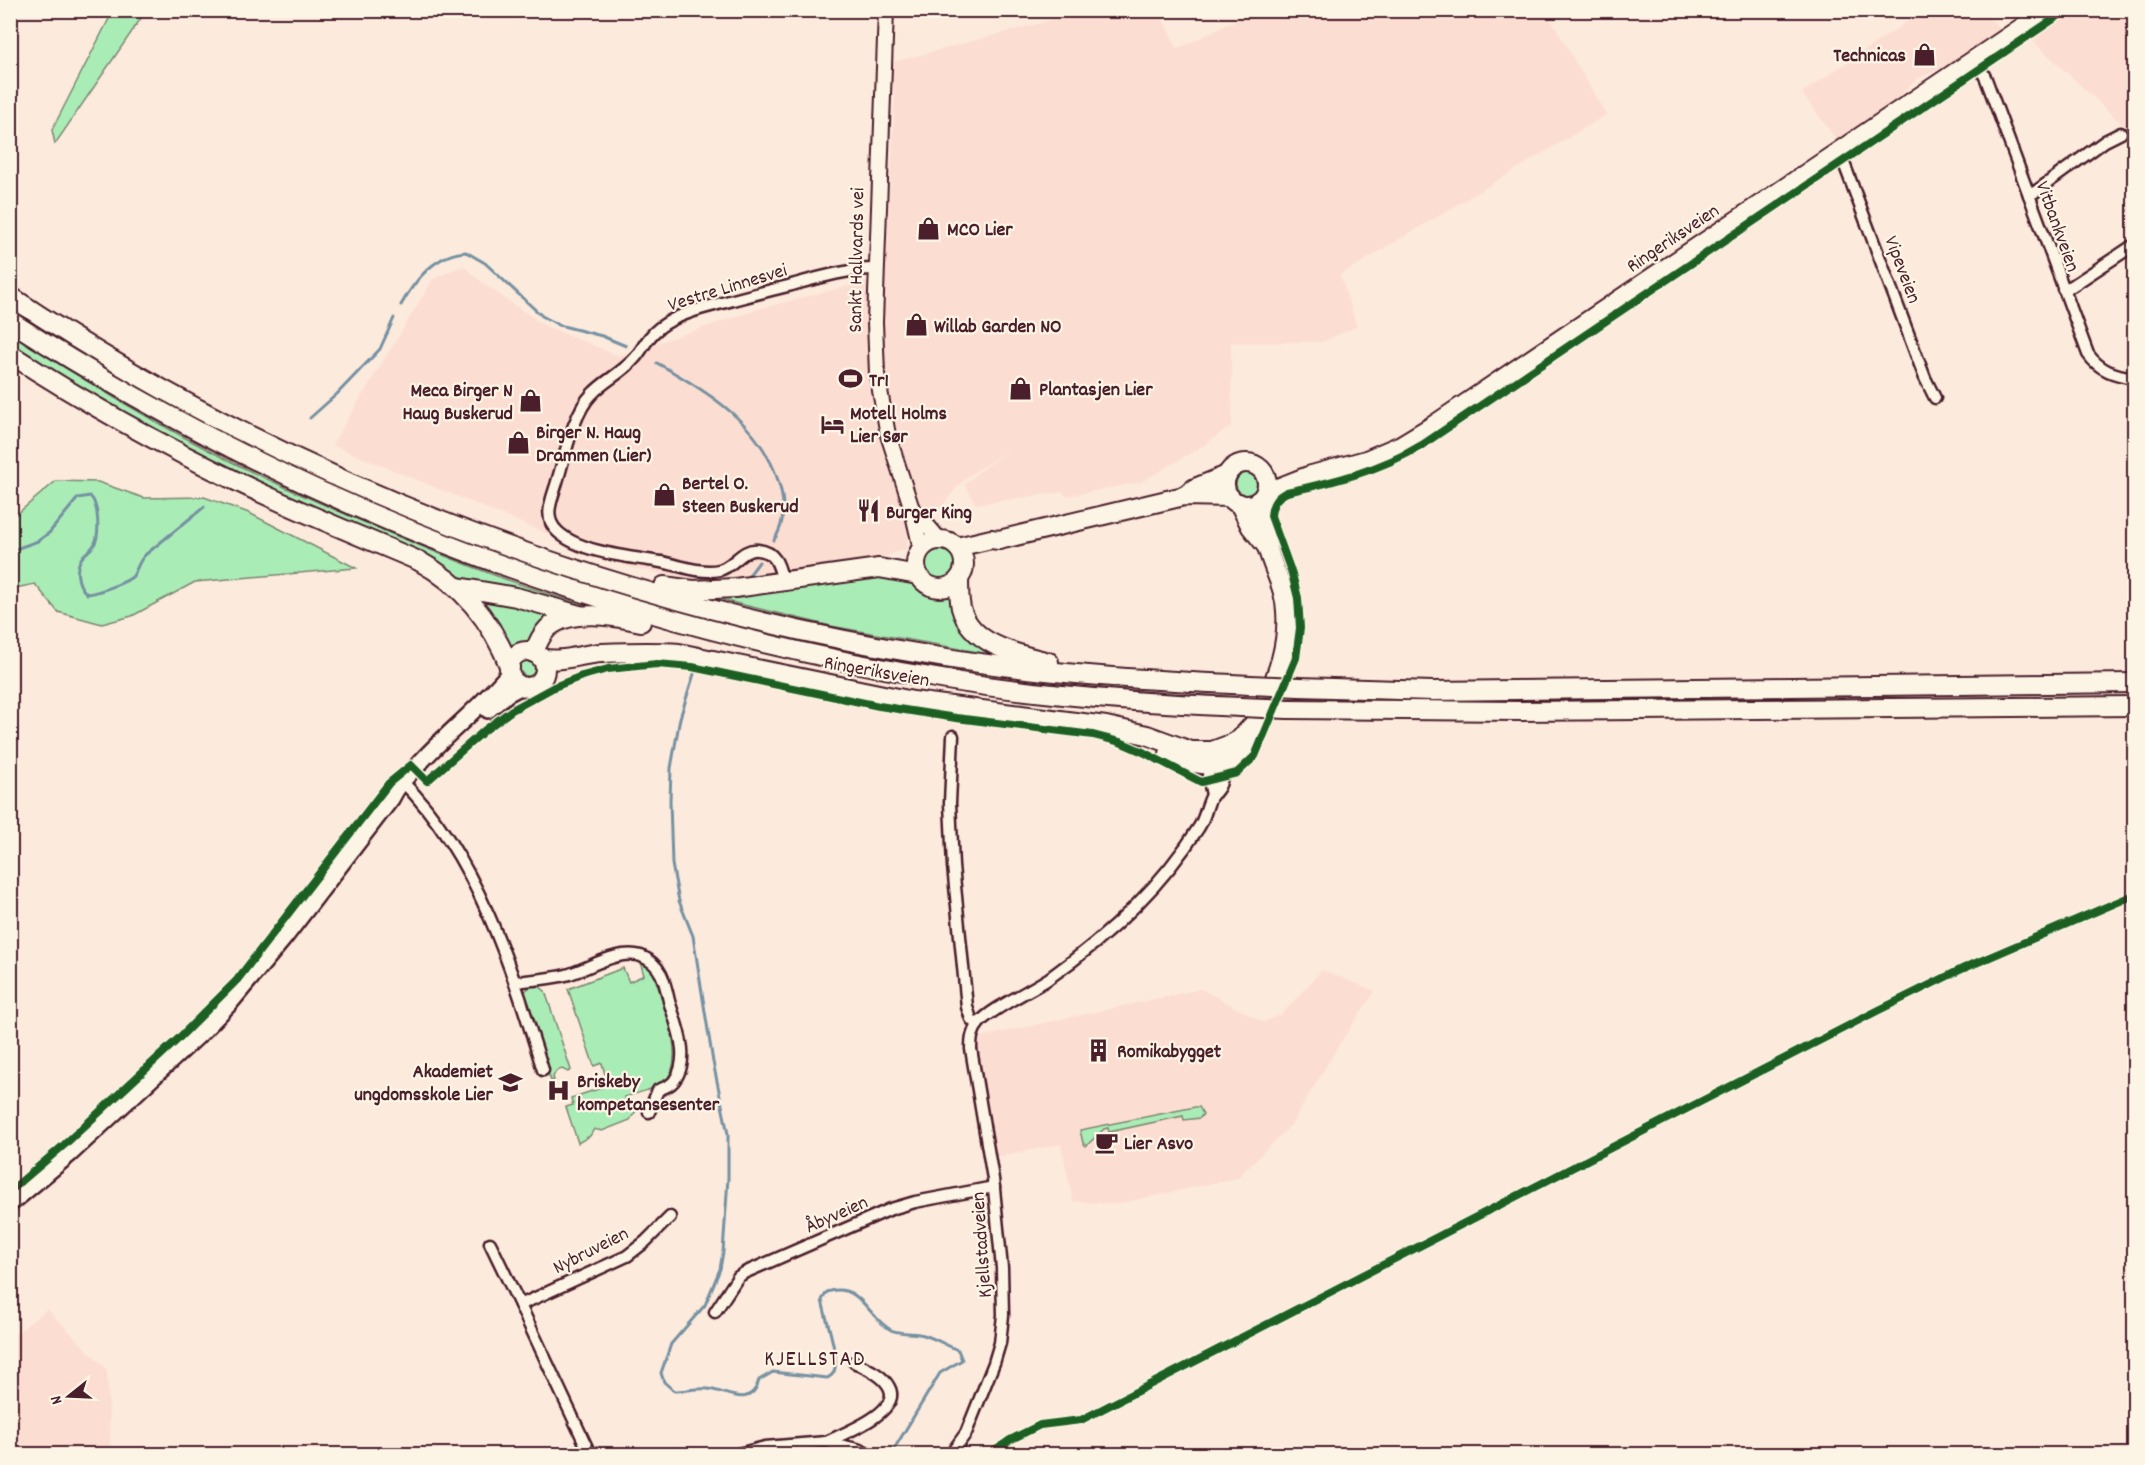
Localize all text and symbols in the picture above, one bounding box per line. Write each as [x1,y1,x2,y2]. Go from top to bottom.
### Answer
shop icon: Technicas [1911,41,1937,67]
place label: Technicas [1833,43,1906,71]
street label: Vitbankveien [2027,178,2086,276]
street label: Sankt Hallvards vei [843,187,873,333]
street label: Ringeriksveien [1622,198,1726,281]
shop icon: MCO Lier [916,215,942,241]
place label: MCO Lier [947,217,1013,245]
street label: Vipeveien [1876,232,1927,308]
street label: Vestre Linnesvei [665,257,791,320]
shop icon: Willab Garden NO [903,312,929,338]
place label: Willab Garden NO [934,314,1062,342]
sports icon: Tr1 [838,366,864,392]
place label: Tr1 [869,368,889,396]
shop icon: Plantasjen Lier [1008,375,1034,401]
place label: Plantasjen Lier [1039,377,1153,405]
place label: Meca Birger N Haug Buskerud [402,378,513,429]
shop icon: Meca Birger N Haug Buskerud [518,388,544,414]
place label: Motell Holms Lier Sør [850,401,947,452]
hotel icon: Motell Holms Lier Sør [819,411,845,437]
place label: Birger N. Haug Drammen (Lier) [536,420,651,471]
shop icon: Birger N. Haug Drammen (Lier) [505,430,531,456]
place label: Bertel O. Steen Buskerud [682,471,799,522]
shop icon: Bertel O. Steen Buskerud [651,481,677,507]
restaurant icon: Burger King [855,498,881,524]
place label: Burger King [886,500,972,528]
street label: Ringeriksveien [821,650,931,696]
building icon: Romikabygget [1086,1037,1112,1063]
place label: Romikabygget [1117,1039,1222,1067]
place label: Akademiet ungdomsskole Lier [354,1059,494,1110]
school or university icon: Akademiet ungdomsskole Lier [498,1069,524,1095]
place label: Briskeby kompetansesenter [577,1069,720,1120]
hospital icon: Briskeby kompetansesenter [546,1078,572,1104]
cafe icon: Lier Asvo [1093,1129,1119,1155]
place label: Lier Asvo [1124,1131,1193,1159]
street label: Åbyveien [801,1190,873,1242]
street label: Kjellstadveien [965,1191,1001,1299]
street label: Nybruveien [549,1221,634,1283]
district label: KJELLSTAD [764,1345,866,1376]
north arrow [39,1366,99,1426]
text: N [45,1392,69,1407]

